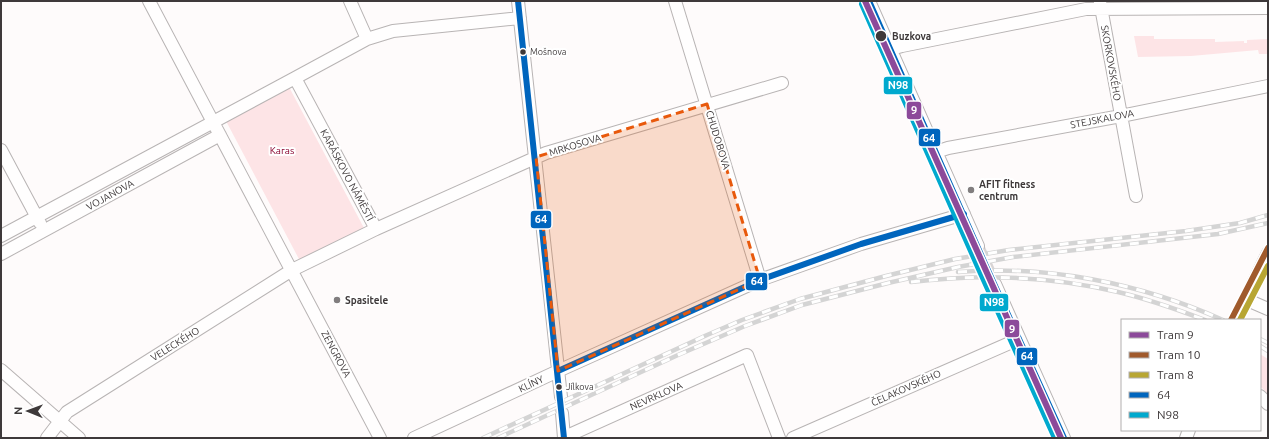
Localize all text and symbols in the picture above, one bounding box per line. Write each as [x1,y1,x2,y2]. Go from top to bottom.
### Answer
street label: SKORKOVSKÉHO [1099,24,1124,102]
marker: Buzkova [874,29,888,43]
place label: Buzkova [892,31,931,42]
marker: Mošnova [518,47,528,57]
place label: Mošnova [530,47,566,57]
line badge: N98 [883,76,913,95]
text: N98 [888,79,908,91]
line badge: 9 [906,101,922,120]
text: 9 [911,104,917,116]
street label: STEJSKALOVA [1069,107,1135,131]
street label: CHUDOBOVA [704,109,732,171]
street label: KARÁSKOVO NÁMĚSTÍ [318,127,377,223]
line badge: 64 [918,128,941,147]
street label: MRKOSOVA [548,132,603,158]
text: 64 [923,132,935,144]
park label: Karas [270,145,294,156]
street label: VOJANOVA [84,177,136,213]
place label: AFIT fitness centrum [979,179,1036,202]
marker: AFIT fitness centrum [966,185,976,195]
line badge: 64 [530,210,552,229]
text: 64 [535,213,547,225]
line badge: 64 [745,272,768,291]
text: 64 [751,275,763,287]
line badge: N98 [979,293,1009,312]
marker: Spasitele [332,295,342,305]
place label: Spasitele [345,295,389,306]
text: N98 [984,296,1004,308]
line badge: 9 [1004,319,1020,338]
legend [1121,319,1261,431]
text: 9 [1009,323,1015,335]
street label: VELECKÉHO [148,324,201,363]
text: Tram 9 [1157,328,1194,341]
street label: ZENGROVA [319,329,353,380]
line badge: 64 [1016,347,1038,366]
text: Tram 10 [1157,348,1201,361]
text: 64 [1021,350,1033,362]
street label: ČELAKOVSKÉHO [869,367,943,408]
text: Tram 8 [1157,368,1194,381]
street label: KLÍNY [516,372,546,395]
street label: NEVRKLOVA [628,379,684,412]
marker: Jílkova [554,382,564,392]
place label: Jílkova [566,382,594,392]
text: 64 [1157,388,1171,401]
north arrow [8,391,48,431]
text: N [12,407,24,415]
text: N98 [1157,408,1179,421]

